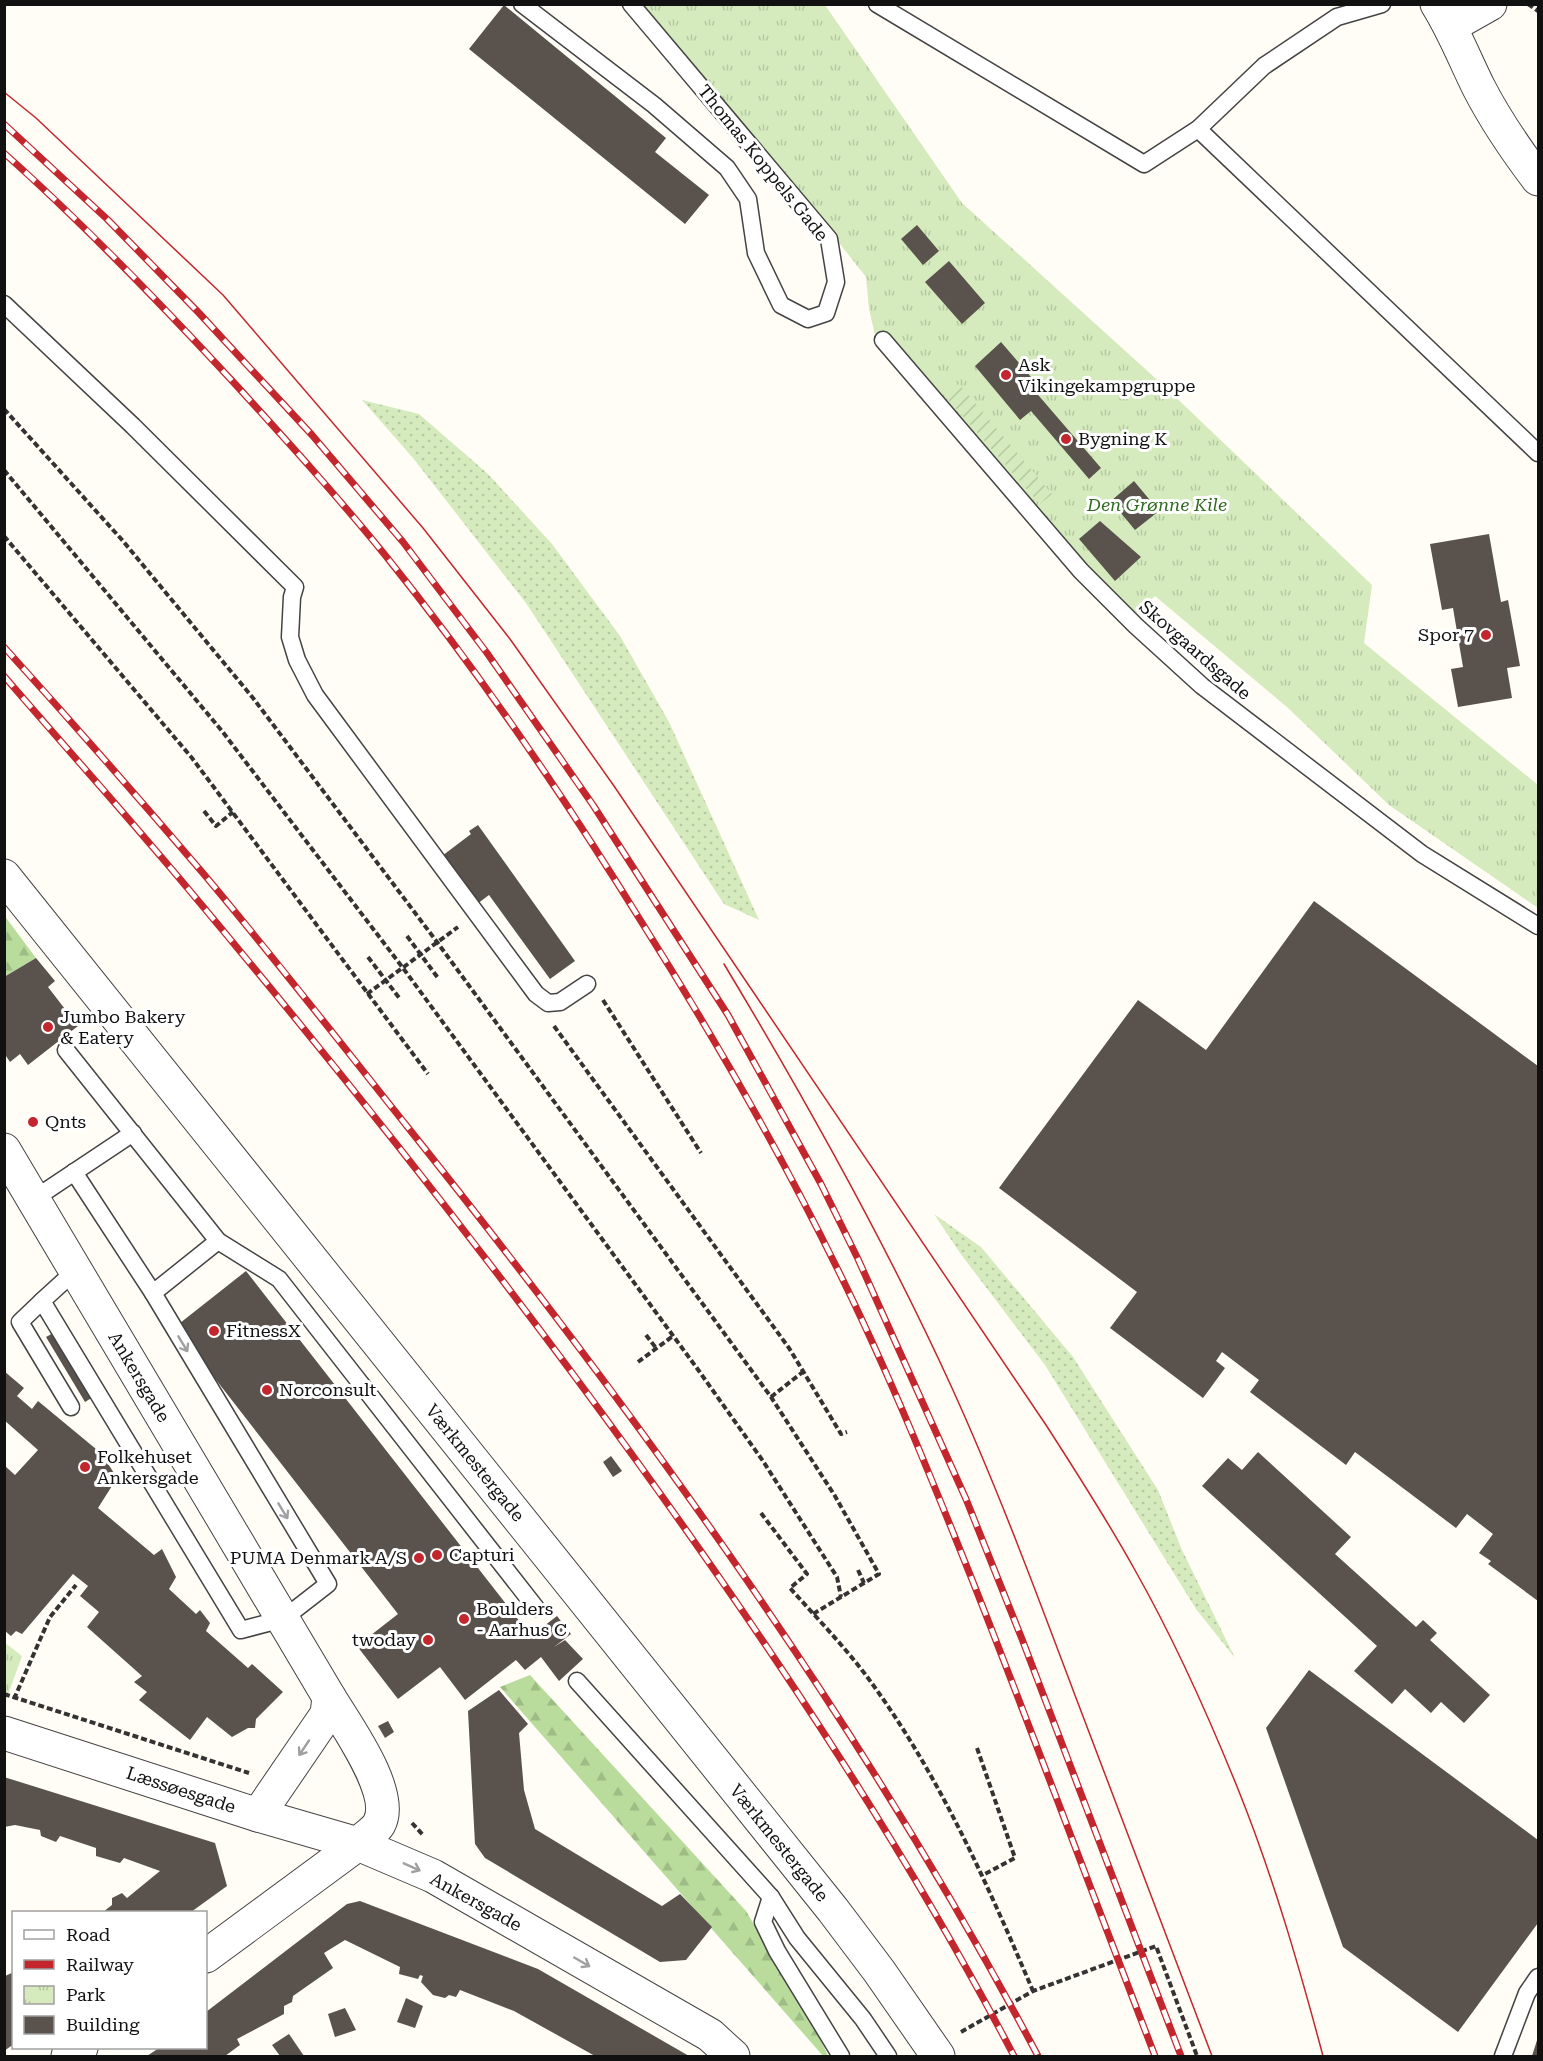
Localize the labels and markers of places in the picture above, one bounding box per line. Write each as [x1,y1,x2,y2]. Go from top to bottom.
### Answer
place label: Ask Vikingekampgruppe [1018,354,1196,396]
marker: Ask Vikingekampgruppe [999,368,1013,382]
place label: Bygning K [1078,428,1167,449]
marker: Bygning K [1059,432,1073,446]
place label: Spor 7 [1418,624,1474,645]
marker: Spor 7 [1479,628,1493,642]
place label: Jumbo Bakery & Eatery [60,1006,186,1048]
marker: Jumbo Bakery & Eatery [41,1020,55,1034]
place label: Qnts [45,1111,86,1132]
marker: Qnts [26,1115,40,1129]
place label: FitnessX [226,1320,301,1341]
marker: FitnessX [207,1324,221,1338]
place label: Norconsult [279,1379,376,1400]
marker: Norconsult [260,1383,274,1397]
place label: Folkehuset Ankersgade [97,1446,199,1488]
marker: Folkehuset Ankersgade [78,1460,92,1474]
place label: Capturi [449,1544,515,1565]
place label: PUMA Denmark A/S [230,1547,407,1568]
marker: Capturi [430,1548,444,1562]
marker: PUMA Denmark A/S [412,1551,426,1565]
place label: Boulders - Aarhus C [476,1598,567,1640]
marker: Boulders - Aarhus C [457,1612,471,1626]
place label: twoday [352,1629,416,1650]
marker: twoday [421,1633,435,1647]

